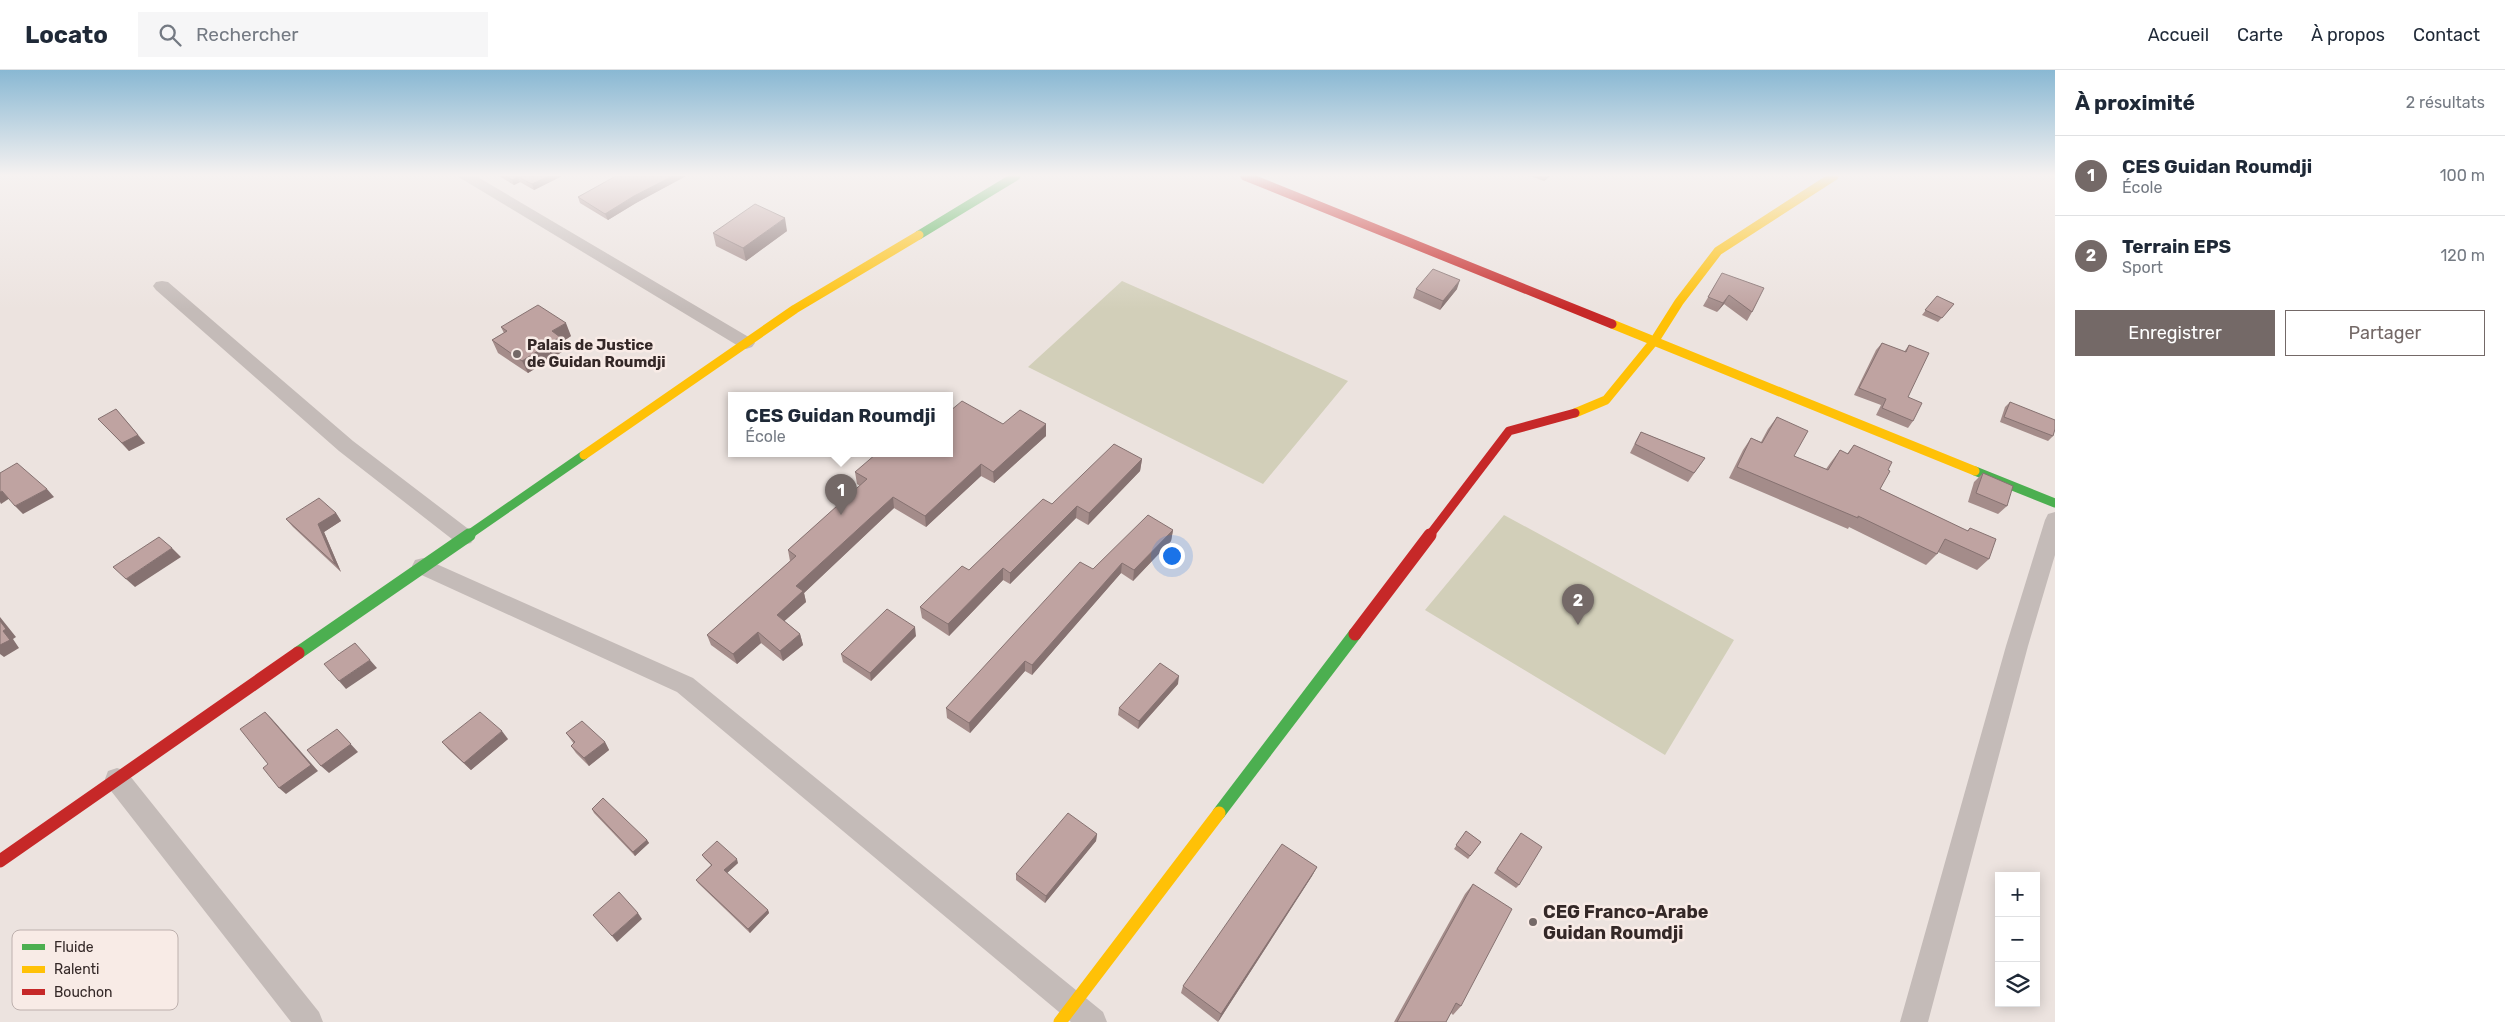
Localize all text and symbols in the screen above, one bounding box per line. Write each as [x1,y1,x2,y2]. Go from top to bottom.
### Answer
search box [138,12,488,57]
text: Locato [25,21,108,49]
icon: search [156,21,184,49]
text: Rechercher [196,23,299,46]
text: Accueil [2148,24,2209,46]
text: Carte [2237,24,2283,46]
text: À propos [2311,24,2385,46]
text: Contact [2413,24,2480,46]
text: À proximité [2075,90,2195,115]
text: 2 résultats [2406,93,2485,112]
text: CES Guidan Roumdji [2122,155,2312,178]
text: 1 [2087,166,2095,185]
text: 100 m [2440,166,2485,185]
text: École [2122,178,2162,197]
text: Terrain EPS [2122,235,2231,258]
text: 2 [2086,246,2096,265]
text: 120 m [2440,246,2485,265]
text: Sport [2122,258,2163,277]
button: Enregistrer [2075,310,2275,356]
button: Partager [2285,310,2485,356]
place label: Palais de Justice de Guidan Roumdji [527,336,666,371]
marker: Palais de Justice de Guidan Roumdji [511,348,523,360]
popup [728,392,953,457]
text: CES Guidan Roumdji [745,404,936,427]
text: École [745,427,786,446]
pin: 1 [825,474,857,515]
your location [1159,543,1185,569]
pin: 2 [1562,584,1594,625]
map controls [1995,872,2040,1007]
button: + [1995,872,2040,917]
place label: CEG Franco-Arabe Guidan Roumdji [1543,901,1709,944]
marker: CEG Franco-Arabe Guidan Roumdji [1527,916,1539,928]
button: − [1995,917,2040,962]
legend [12,930,178,1010]
text: Fluide [54,939,94,956]
text: Ralenti [54,961,99,978]
button: layers [1995,962,2040,1007]
text: Bouchon [54,984,113,1001]

